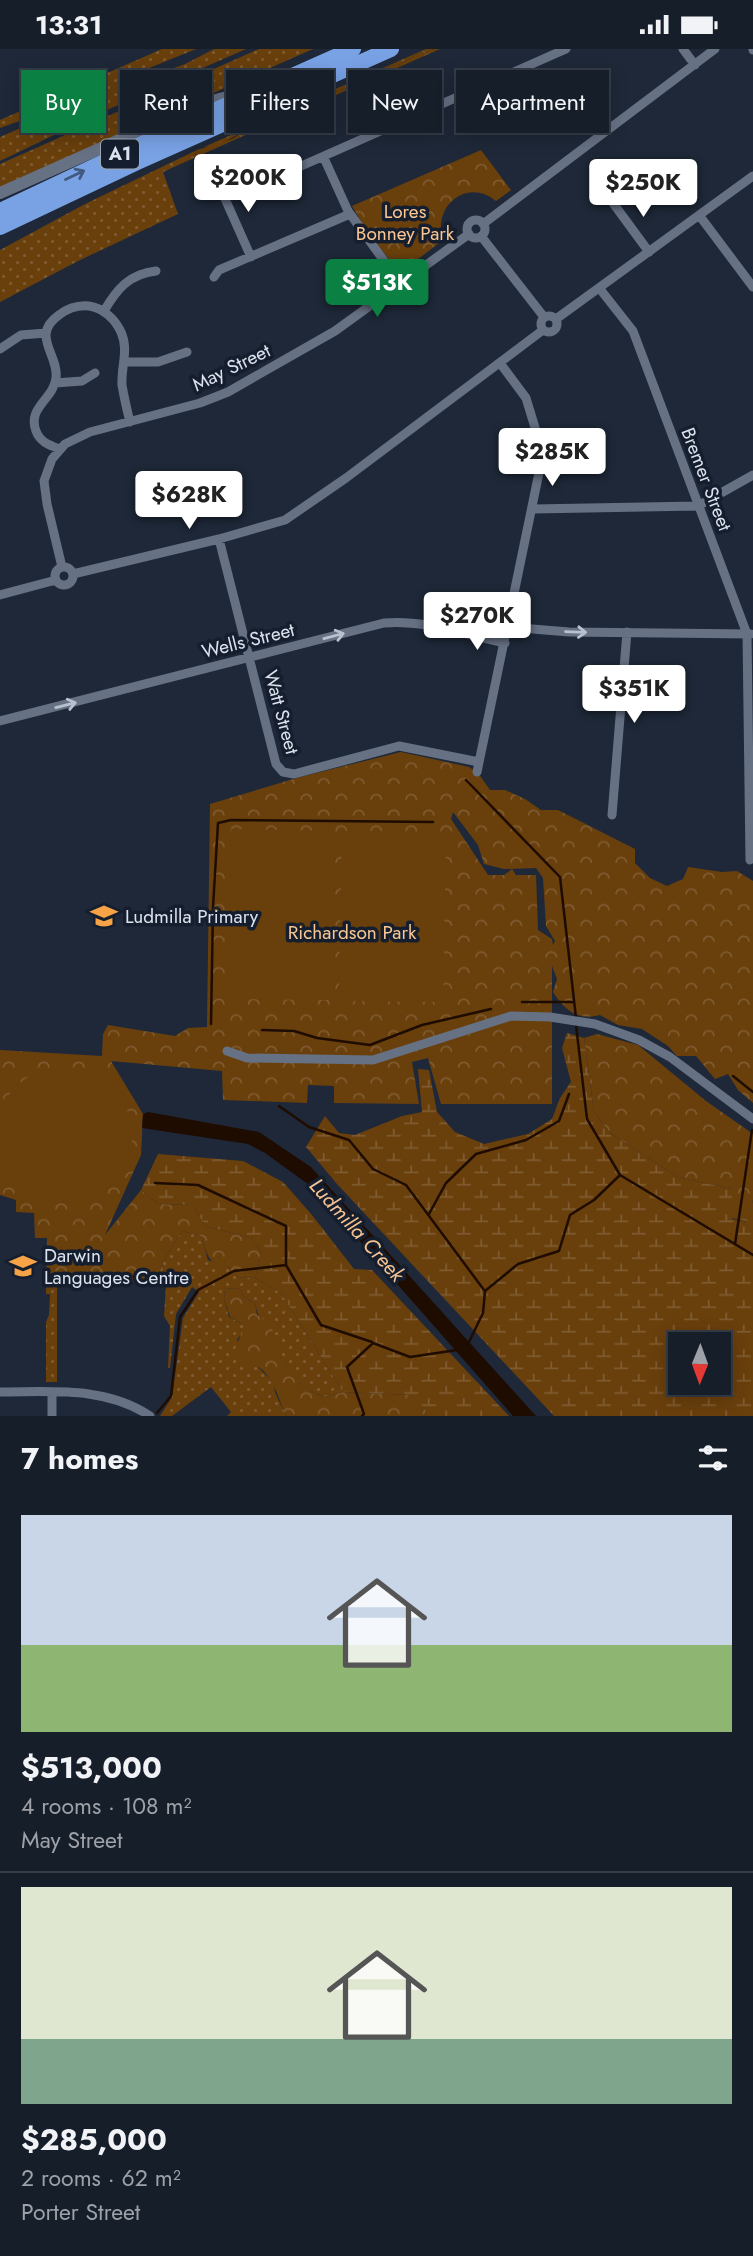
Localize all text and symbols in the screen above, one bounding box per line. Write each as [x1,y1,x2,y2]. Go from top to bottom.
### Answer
text: 13:31 [35,6,102,44]
chip: Buy [21,70,106,133]
chip: Rent [120,70,212,133]
chip: Filters [226,70,334,133]
chip: New [348,70,442,133]
chip: Apartment [456,70,609,133]
road number: A1 [101,139,139,169]
pin: $200K [199,155,297,214]
pin: $250K [594,159,692,219]
text: $200K [210,160,286,194]
text: $250K [605,165,681,199]
one-way arrow [64,168,85,181]
park label: Lores Bonney Park [356,198,455,247]
pin: $513K [328,259,426,319]
text: $513K [341,265,413,299]
street label: May Street [188,337,275,398]
street label: Bremer Street [674,424,739,535]
pin: $285K [503,429,601,488]
text: $285K [515,434,589,468]
pin: $628K [140,471,238,531]
text: $628K [151,477,227,511]
pin: $270K [428,593,526,652]
text: $270K [440,598,514,632]
street label: Wells Street [199,616,298,665]
one-way arrow [564,625,587,638]
one-way arrow [322,629,345,642]
pin: $351K [585,665,683,725]
street label: Watt Street [257,667,306,758]
text: $351K [598,671,670,705]
one-way arrow [54,698,77,711]
school or university icon: Ludmilla Primary [89,901,119,931]
place label: Ludmilla Primary [125,903,259,930]
park label: Richardson Park [288,919,417,946]
water label: Ludmilla Creek [302,1172,412,1289]
place label: Darwin Languages Centre [44,1242,189,1291]
school or university icon: Darwin Languages Centre [8,1251,38,1281]
north arrow [668,1332,732,1395]
map controls [668,1332,731,1395]
text: 7 homes [21,1437,138,1480]
icon: filters [694,1439,732,1477]
icon: home [314,1560,440,1686]
text: $513,000 [21,1746,162,1789]
text: 4 rooms · 108 m² [21,1789,191,1823]
text: May Street [21,1823,122,1857]
icon: home [314,1932,440,2058]
text: $285,000 [21,2118,167,2161]
text: 2 rooms · 62 m² [21,2161,181,2195]
text: Porter Street [21,2195,140,2229]

